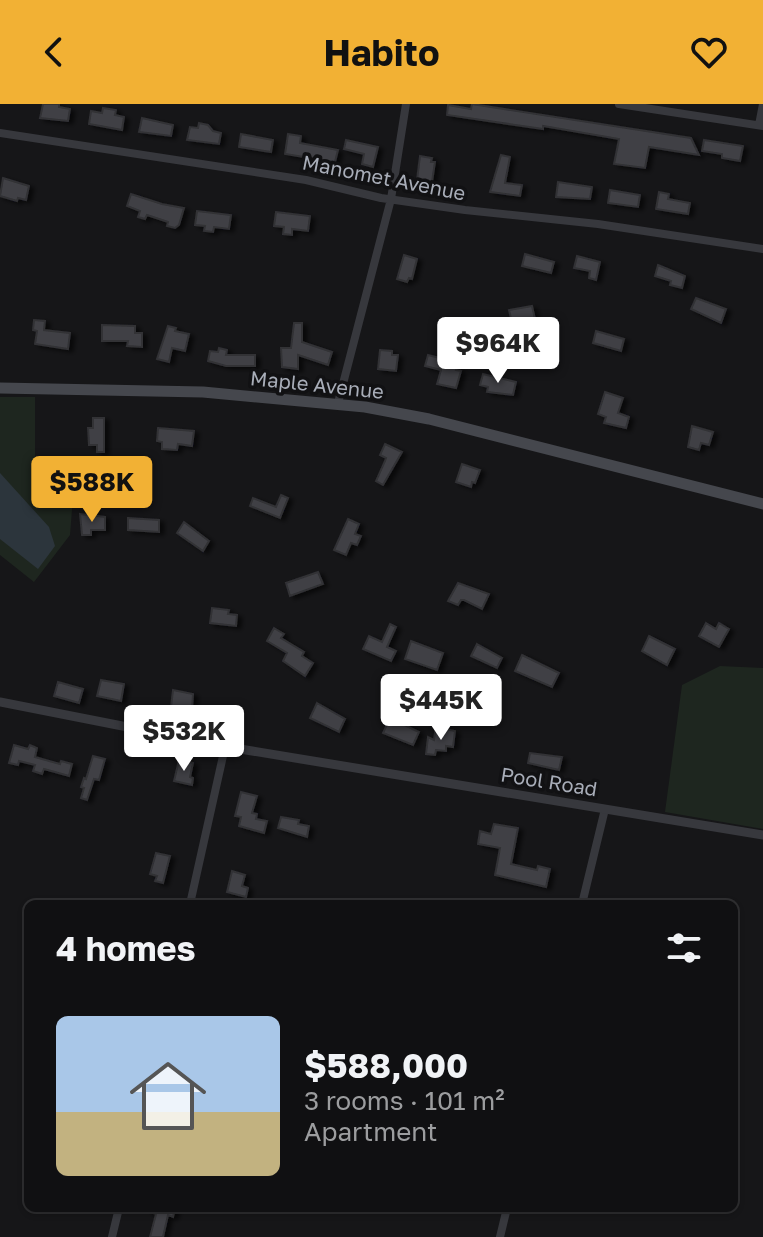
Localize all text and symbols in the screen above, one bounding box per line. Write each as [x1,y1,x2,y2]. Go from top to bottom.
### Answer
icon: back [32,30,76,74]
icon: heart [687,30,731,74]
text: Habito [323,31,440,74]
street label: Manomet Avenue [301,149,468,205]
pin: $964K [442,317,554,385]
text: $964K [455,327,541,358]
street label: Maple Avenue [249,365,385,403]
pin: $588K [36,456,148,524]
text: $588K [49,466,135,497]
pin: $445K [385,674,497,742]
text: $445K [399,684,483,715]
pin: $532K [128,705,240,773]
text: $532K [142,715,226,746]
street label: Pool Road [499,762,599,800]
icon: filters [662,926,706,970]
text: 4 homes [56,928,196,968]
text: $588,000 [304,1045,468,1085]
icon: home [120,1048,216,1144]
text: 3 rooms · 101 m² [304,1085,505,1116]
text: Apartment [304,1116,437,1147]

